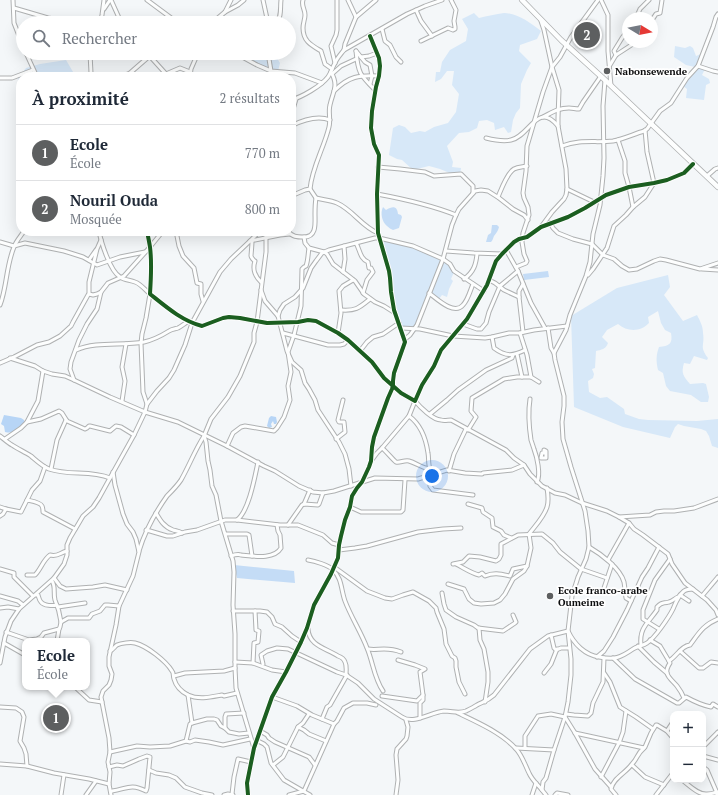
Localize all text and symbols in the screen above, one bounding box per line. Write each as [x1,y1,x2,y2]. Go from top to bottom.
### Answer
north arrow [622,12,658,48]
search box [16,16,296,60]
pin: 2 [574,20,600,50]
icon: search [30,27,52,49]
text: Rechercher [62,28,137,48]
place label: Nabonsewende [615,65,688,78]
marker: Nabonsewende [602,66,612,76]
text: À proximité [32,87,129,110]
text: 2 résultats [220,89,280,107]
text: Ecole [70,134,108,154]
text: 1 [41,144,49,162]
text: 770 m [245,144,280,162]
text: École [70,154,101,172]
text: Nouril Ouda [70,190,158,210]
text: 2 [41,200,49,218]
text: 800 m [245,200,280,218]
text: Mosquée [70,210,122,228]
your location [422,466,442,486]
place label: Ecole franco-arabe Oumeime [558,584,648,609]
marker: Ecole franco-arabe Oumeime [545,591,555,601]
popup [22,638,90,690]
text: Ecole [37,645,75,665]
text: École [37,665,68,683]
pin: 1 [43,703,69,733]
map controls [670,711,706,783]
button: + [670,711,706,747]
button: − [670,747,706,783]

